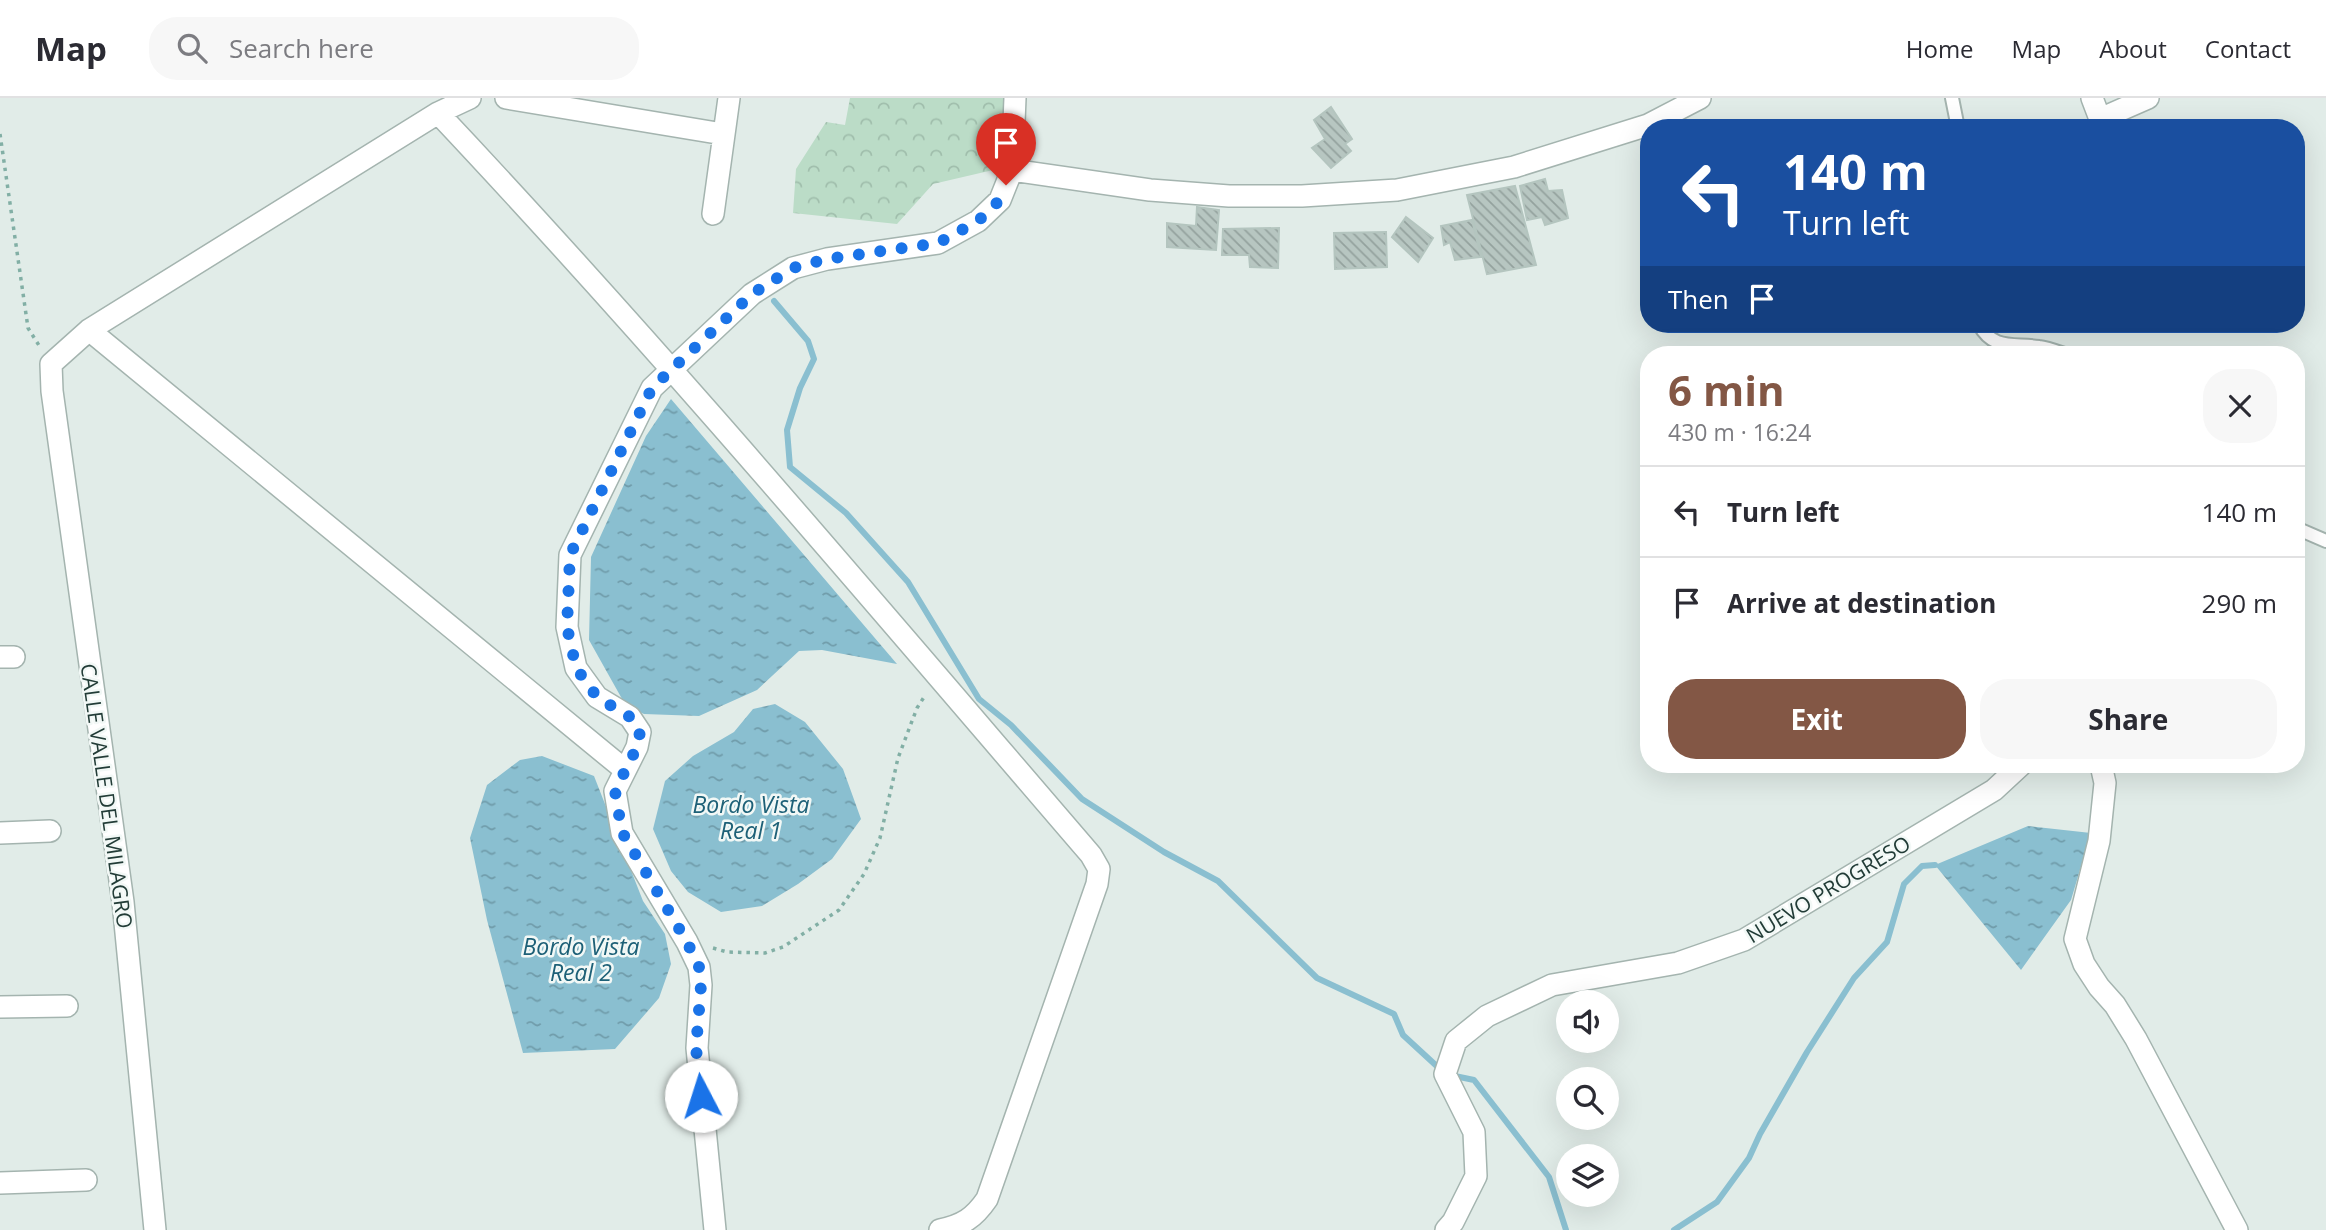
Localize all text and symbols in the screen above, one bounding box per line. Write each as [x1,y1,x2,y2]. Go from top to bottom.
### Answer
search box [149,17,639,80]
text: Map [35,26,107,71]
icon: search [173,29,211,67]
text: Search here [229,30,374,66]
text: Home [1906,32,1974,65]
text: Map [2012,32,2061,65]
text: About [2099,32,2167,65]
text: Contact [2205,32,2291,65]
pin [976,113,1036,185]
icon: arrive [987,124,1025,162]
text: 140 m [1783,138,1928,204]
icon: left [1668,147,1759,238]
text: Turn left [1783,201,1909,244]
icon: arrive [1743,280,1781,318]
text: Then [1668,281,1729,317]
text: 6 min [1668,361,1785,418]
button: close [2203,369,2277,443]
text: 430 m · 16:24 [1668,416,1811,448]
icon: left [1668,493,1706,531]
text: Turn left [1727,494,1839,530]
text: 140 m [2202,494,2277,530]
icon: arrive [1668,584,1706,622]
text: Arrive at destination [1727,585,1996,621]
text: 290 m [2202,585,2277,621]
street label: CALLE VALLE DEL MILAGRO [75,662,139,930]
button: Exit [1668,679,1966,759]
button: Share [1980,679,2277,759]
water label: Bordo Vista Real 1 [693,788,810,846]
street label: NUEVO PROGRESO [1741,829,1915,949]
water label: Bordo Vista Real 2 [523,930,640,988]
map controls [1556,990,1619,1207]
button: sound [1556,990,1619,1053]
position arrow [664,1059,738,1133]
button: search [1556,1067,1619,1130]
button: layers [1556,1144,1619,1207]

